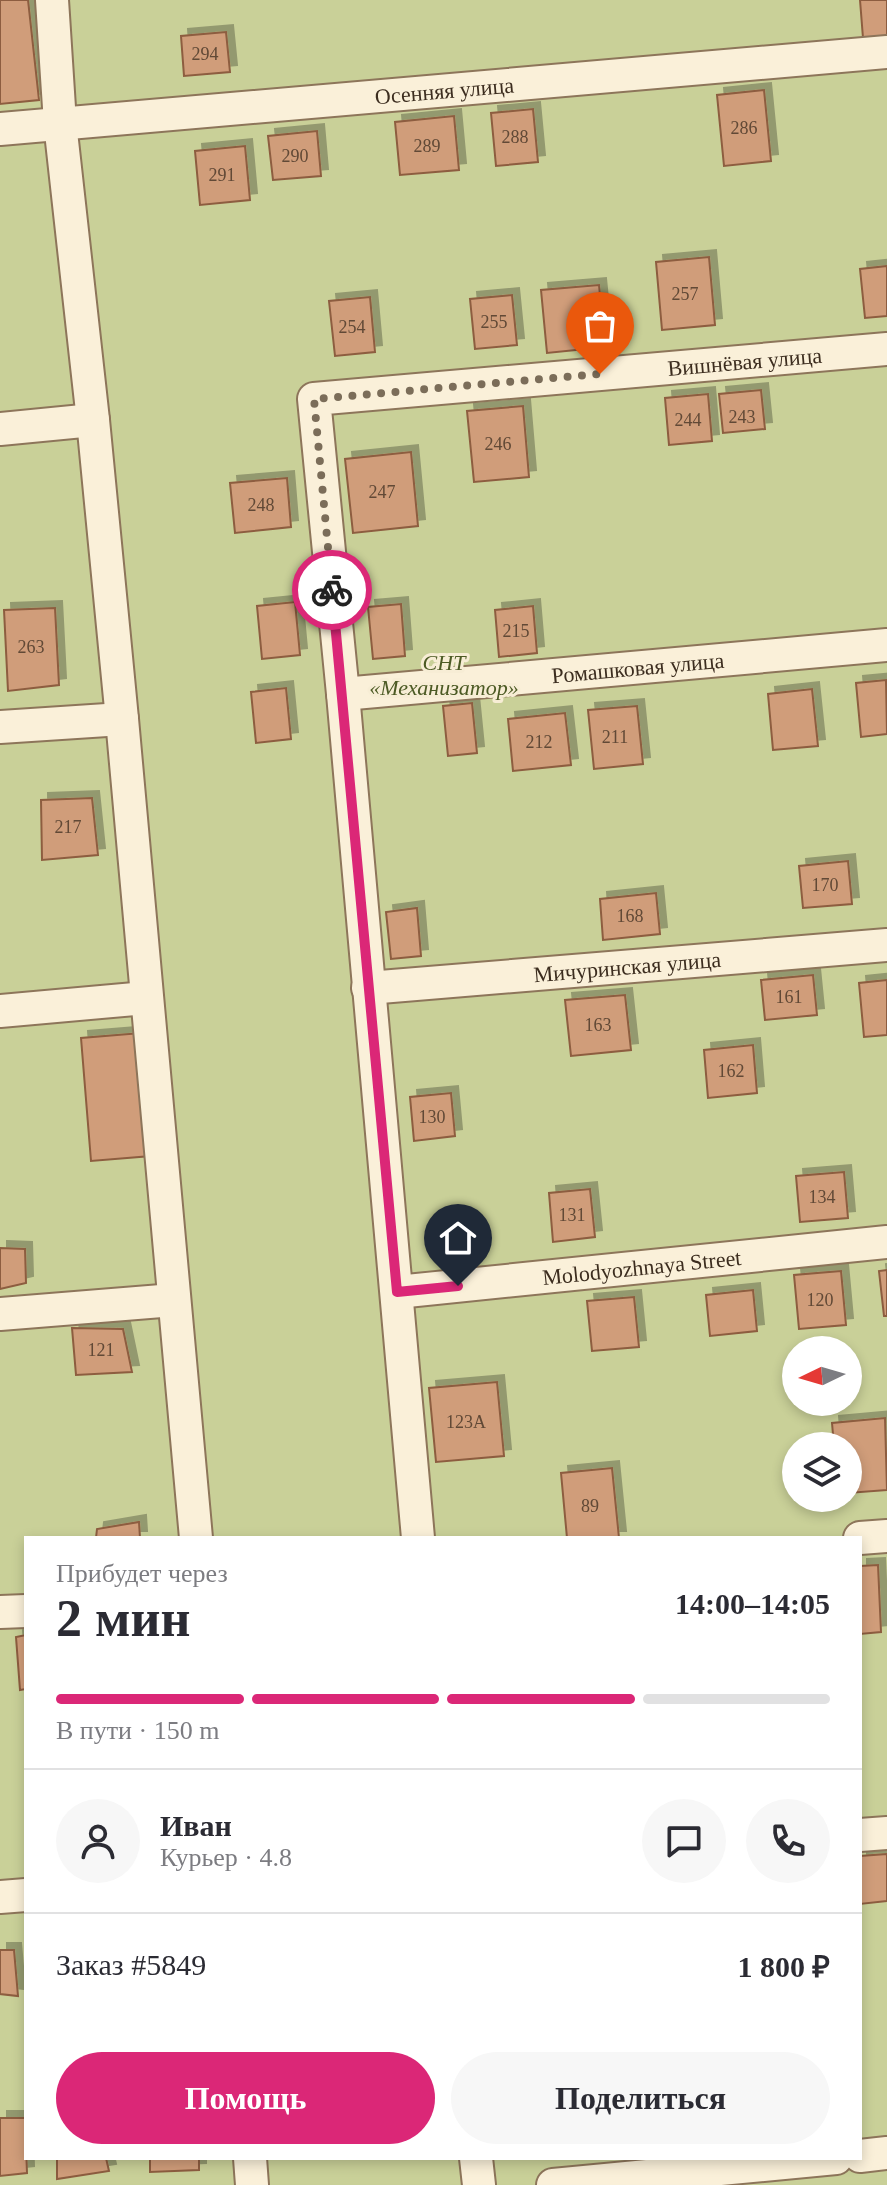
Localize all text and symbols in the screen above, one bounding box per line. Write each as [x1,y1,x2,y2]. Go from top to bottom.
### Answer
house number: 294 [192,44,219,64]
street label: Осенняя улица [374,72,515,109]
house number: 286 [731,118,758,138]
house number: 288 [502,127,529,147]
house number: 289 [414,136,441,156]
house number: 290 [282,146,309,166]
house number: 291 [209,165,236,185]
house number: 257 [672,284,699,304]
pin [566,292,634,374]
icon: bag [578,304,622,348]
house number: 255 [481,312,508,332]
house number: 254 [339,317,366,337]
street label: Вишнёвая улица [666,343,823,381]
house number: 243 [729,407,756,427]
house number: 244 [675,410,702,430]
house number: 246 [485,434,512,454]
house number: 247 [369,482,396,502]
house number: 248 [248,495,275,515]
courier [292,550,372,630]
icon: bike [310,568,354,612]
house number: 215 [503,621,530,641]
house number: 263 [18,637,45,657]
street label: Ромашковая улица [550,648,725,688]
park label: СНТ «Механизатор» [369,650,519,700]
house number: 211 [602,727,628,747]
house number: 212 [526,732,553,752]
house number: 217 [55,817,82,837]
house number: 170 [812,875,839,895]
house number: 168 [617,906,644,926]
street label: Мичуринская улица [533,947,722,987]
house number: 161 [776,987,803,1007]
house number: 163 [585,1015,612,1035]
house number: 162 [718,1061,745,1081]
house number: 130 [419,1107,446,1127]
house number: 134 [809,1187,836,1207]
pin [424,1204,492,1286]
house number: 131 [559,1205,586,1225]
icon: home [436,1216,480,1260]
street label: Molodyozhnaya Street [541,1245,742,1290]
house number: 120 [807,1290,834,1310]
north arrow [782,1336,862,1416]
map controls [782,1336,862,1512]
house number: 121 [88,1340,115,1360]
house number: 123А [446,1412,486,1432]
button: layers [782,1432,862,1512]
house number: 89 [581,1496,599,1516]
text: Прибудет через [56,1559,228,1588]
text: 14:00–14:05 [675,1587,830,1620]
text: 2 мин [56,1590,190,1647]
text: В пути · 150 m [56,1716,219,1745]
button: person [56,1799,140,1883]
button: chat [642,1799,726,1883]
button: phone [746,1799,830,1883]
text: Иван [160,1809,232,1842]
text: Курьер · 4.8 [160,1843,292,1872]
text: Заказ #5849 [56,1948,206,1981]
text: 1 800 ₽ [738,1950,830,1983]
button: Помощь [56,2052,435,2144]
button: Поделиться [451,2052,830,2144]

